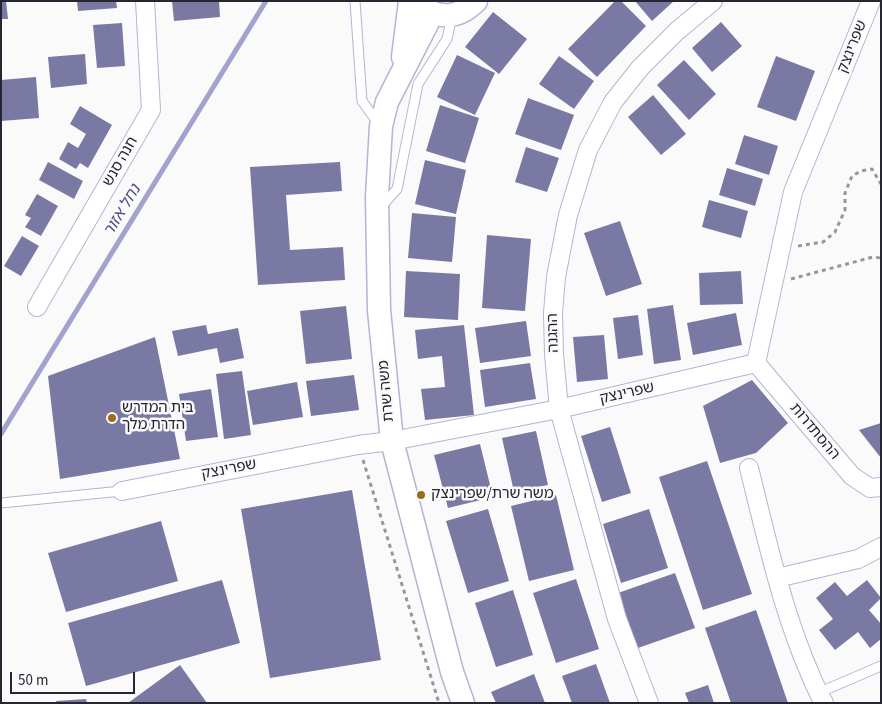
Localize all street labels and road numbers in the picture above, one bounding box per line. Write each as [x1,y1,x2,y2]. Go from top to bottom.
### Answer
street label: שפרינצק [834,18,872,76]
street label: חנה סנש [100,134,142,190]
street label: ההגנה [545,313,563,353]
street label: משה שרת [375,359,399,423]
street label: שפרינצק [598,379,656,409]
street label: ההסתדרות [785,400,843,464]
street label: שפרינצק [200,456,258,484]

